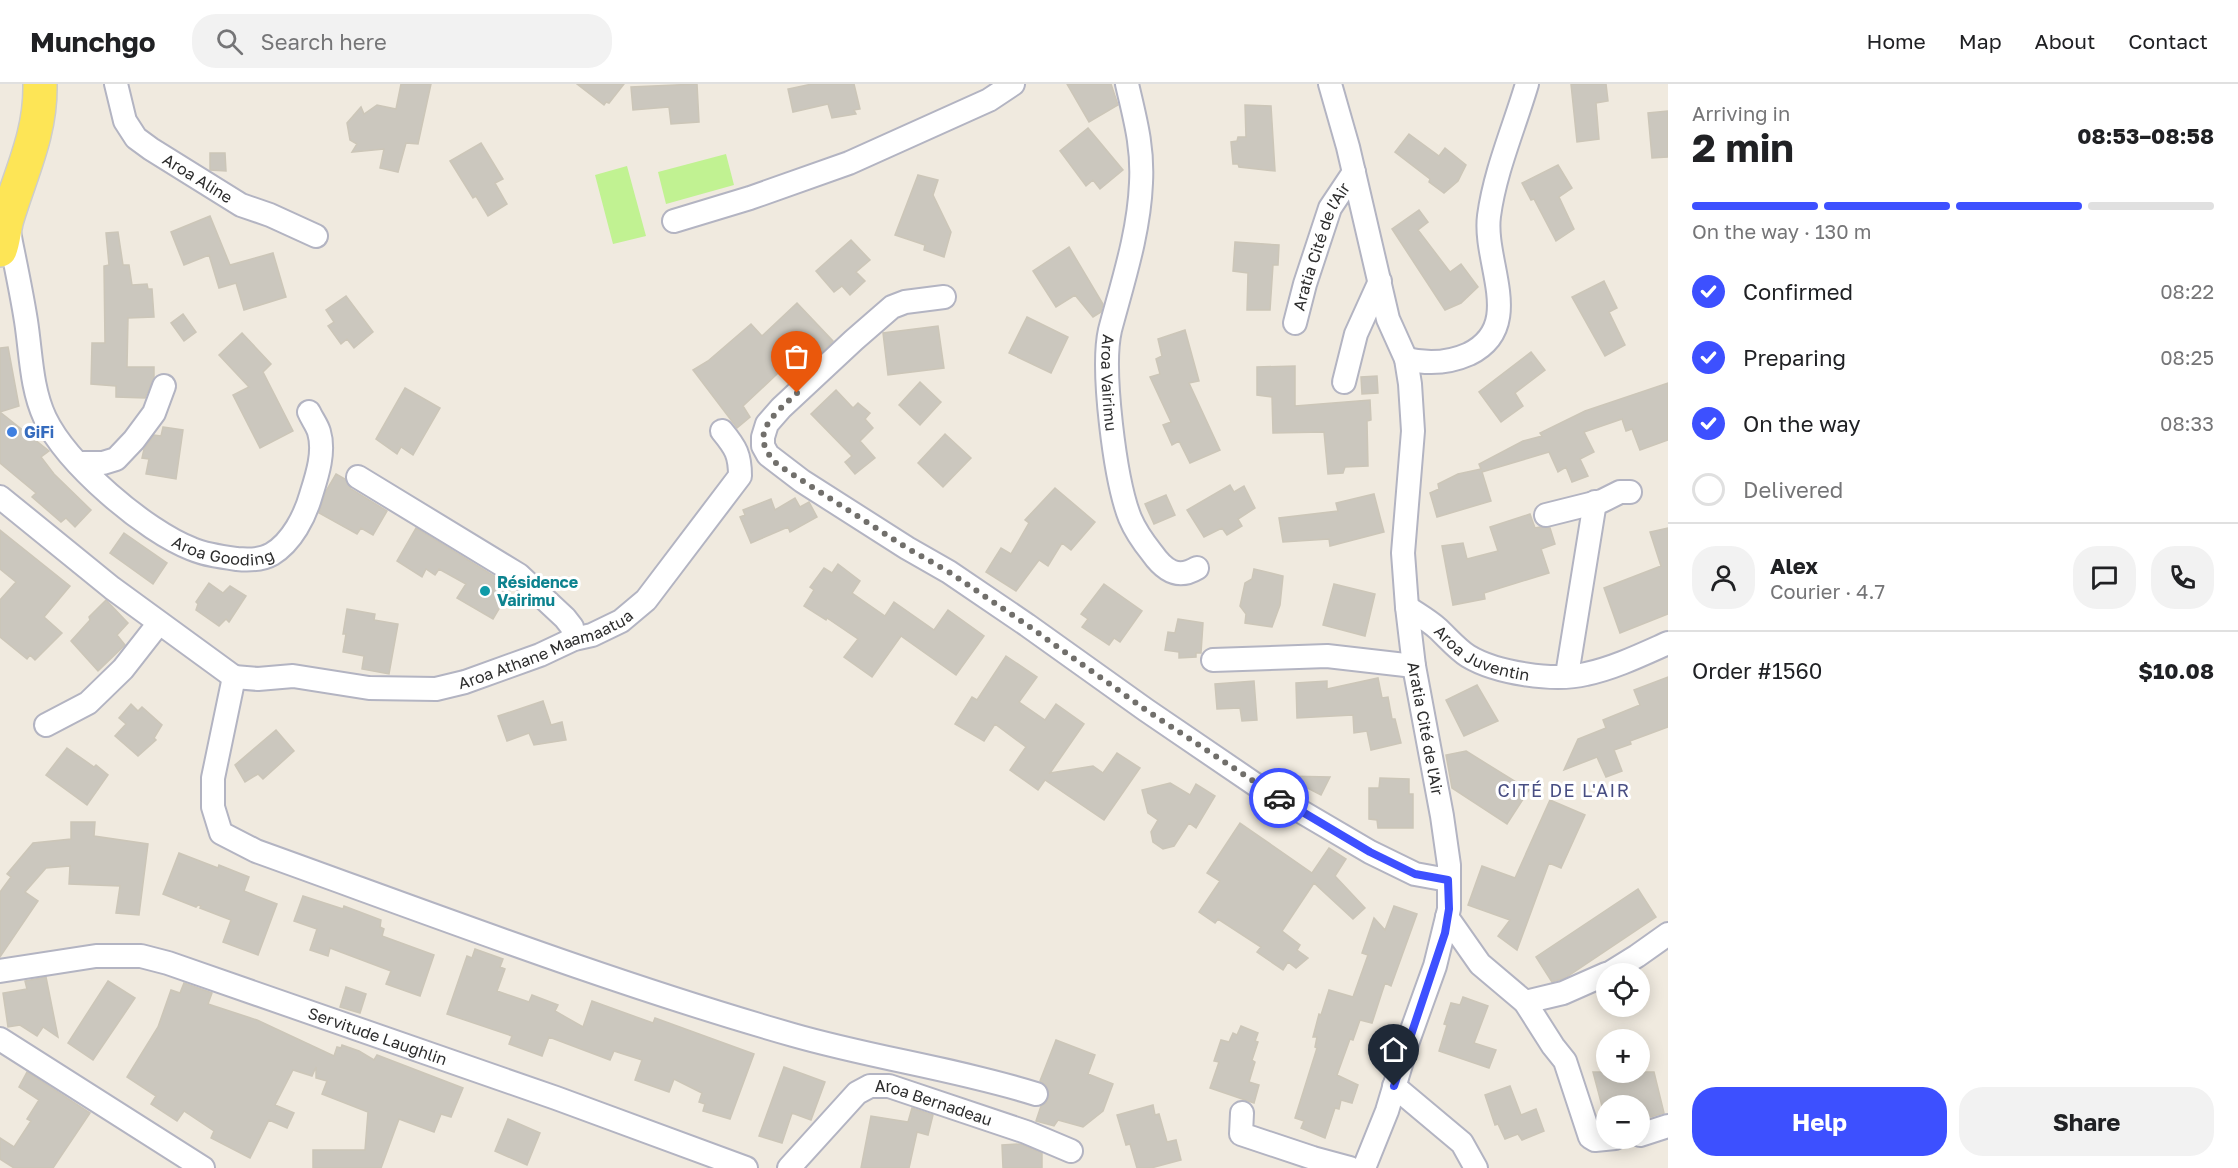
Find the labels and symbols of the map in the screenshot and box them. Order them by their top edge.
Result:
street label: Aroa Aline [159,149,236,207]
street label: Aratia Cité de l'Air [1289,179,1354,313]
pin [771,331,822,393]
street label: Aroa Vairimu [1097,333,1122,432]
place label: GiFi [24,422,54,442]
marker: GiFi [5,425,19,439]
street label: Aroa Gooding [169,531,277,570]
place label: Résidence Vairimu [497,572,578,610]
marker: Résidence Vairimu [478,584,492,598]
street label: Aroa Athane Maamaatua [456,605,637,693]
street label: Aroa Juventin [1430,621,1531,685]
street label: Aratia Cité de l'Air [1403,660,1448,797]
courier [1249,768,1309,828]
district label: CITÉ DE L'AIR [1497,779,1631,801]
street label: Servitude Laughlin [306,1003,450,1069]
pin [1368,1024,1419,1086]
street label: Aroa Bernadeau [875,1076,995,1130]

